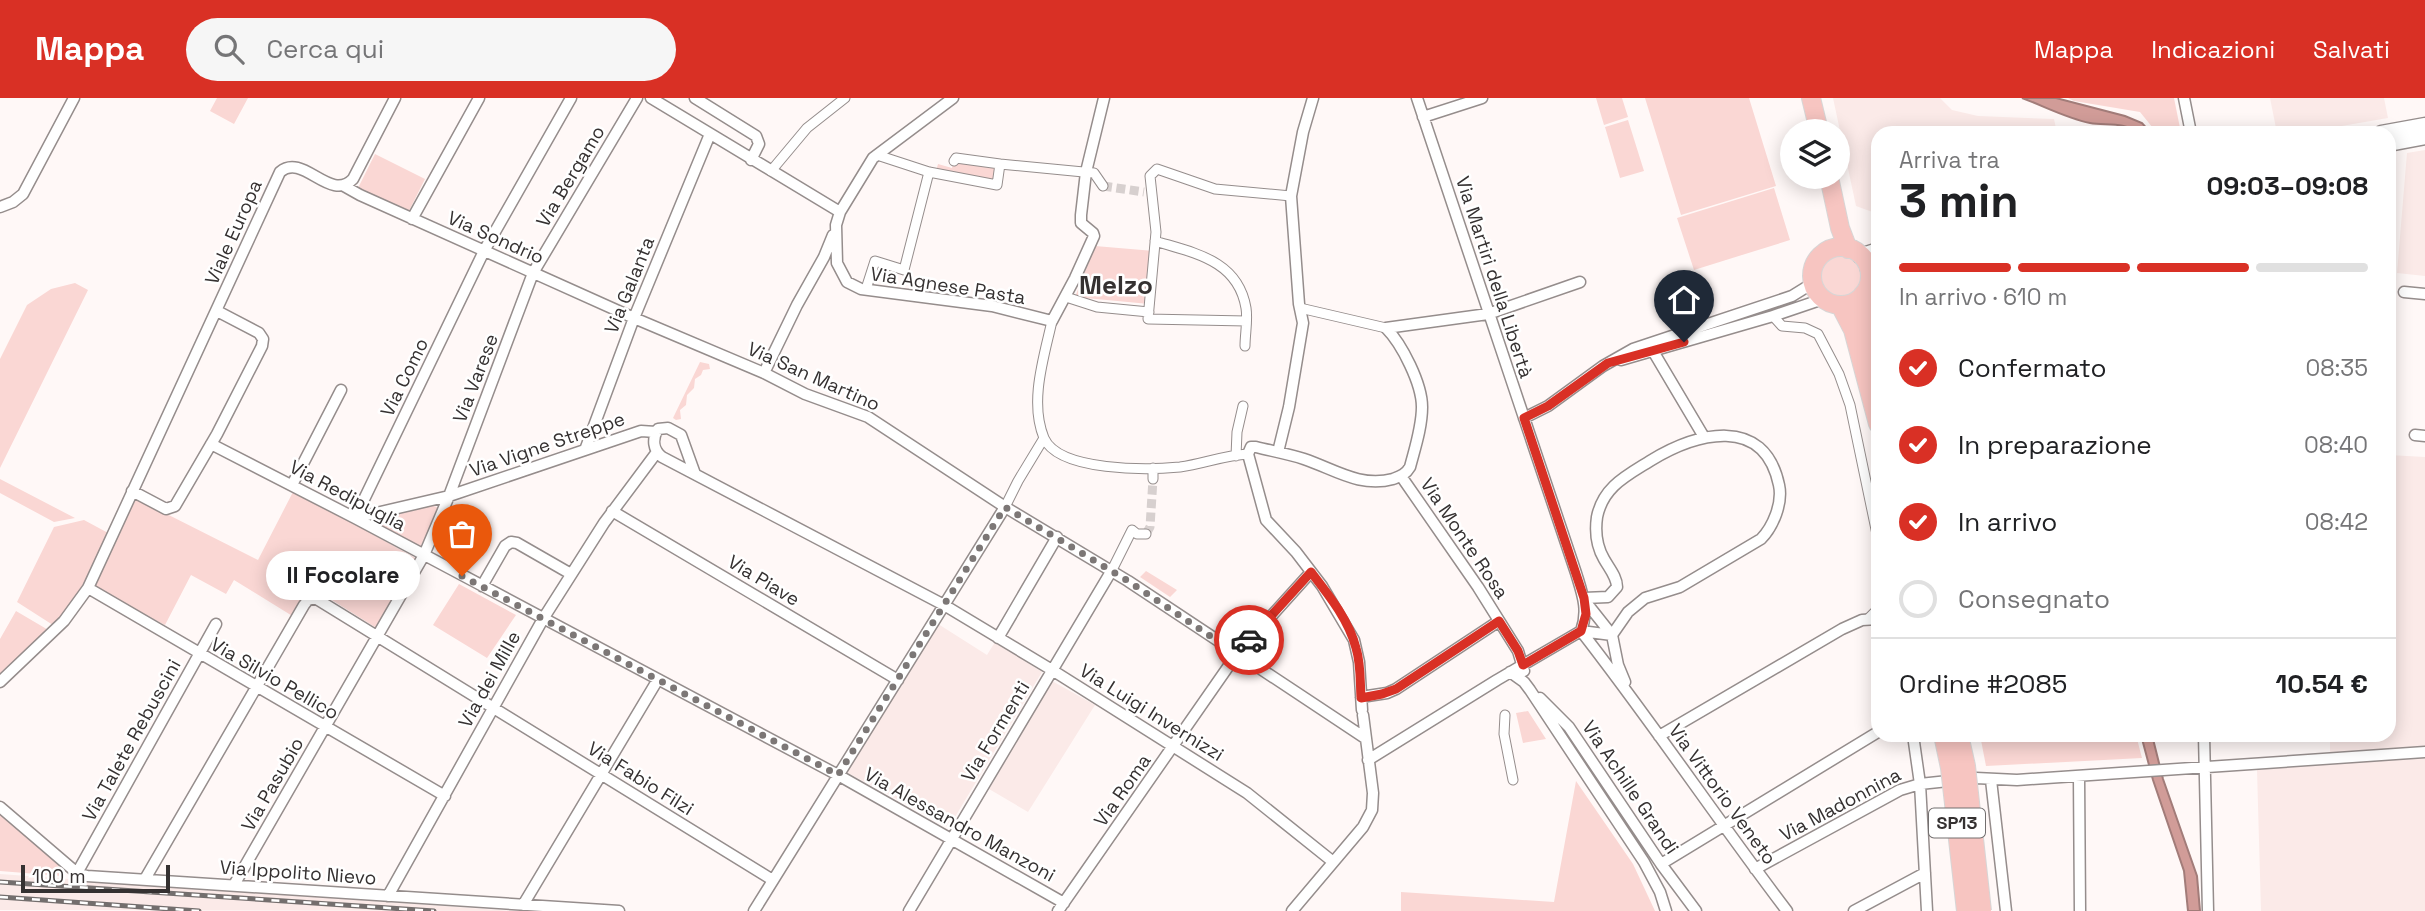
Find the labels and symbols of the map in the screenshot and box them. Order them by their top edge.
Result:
street label: Via Bergamo [530,121,611,232]
street label: Via Martiri della Libertà [1450,173,1539,381]
street label: Viale Europa [199,176,268,289]
street label: Via Sondrio [444,205,548,270]
street label: Via Galanta [599,233,660,337]
street label: Via Agnese Pasta [869,261,1027,310]
district label: Melzo [1079,268,1153,302]
pin [1654,270,1714,342]
street label: Via Varese [447,330,504,426]
street label: Via Como [375,334,434,421]
street label: Via San Martino [744,336,884,417]
street label: Via Vigne Streppe [466,406,628,483]
street label: Via Redipuglia [285,454,410,537]
street label: Via Monte Rosa [1415,473,1514,604]
pin [432,504,492,576]
street label: Via Piave [723,549,804,612]
callout: Il Focolare [266,552,420,601]
courier [1214,605,1284,675]
street label: Via dei Mille [453,626,526,732]
street label: Via Silvio Pellico [206,632,343,725]
street label: Via Talete Rebuscini [76,655,186,826]
street label: Via Luigi Invernizzi [1075,658,1229,767]
street label: Via Formenti [955,676,1035,786]
street label: Via Achille Grandi [1577,716,1685,859]
street label: Via Vittorio Veneto [1663,719,1782,870]
street label: Via Pasubio [235,733,309,836]
street label: Via Fabio Filzi [583,736,699,821]
street label: Via Roma [1088,749,1157,832]
street label: Via Alessandro Manzoni [860,761,1060,887]
street label: Via Madonnina [1775,762,1905,847]
road number: SP13 [1929,808,1985,838]
street label: Via Ippolito Nievo [219,855,377,890]
scale bar [21,862,170,894]

